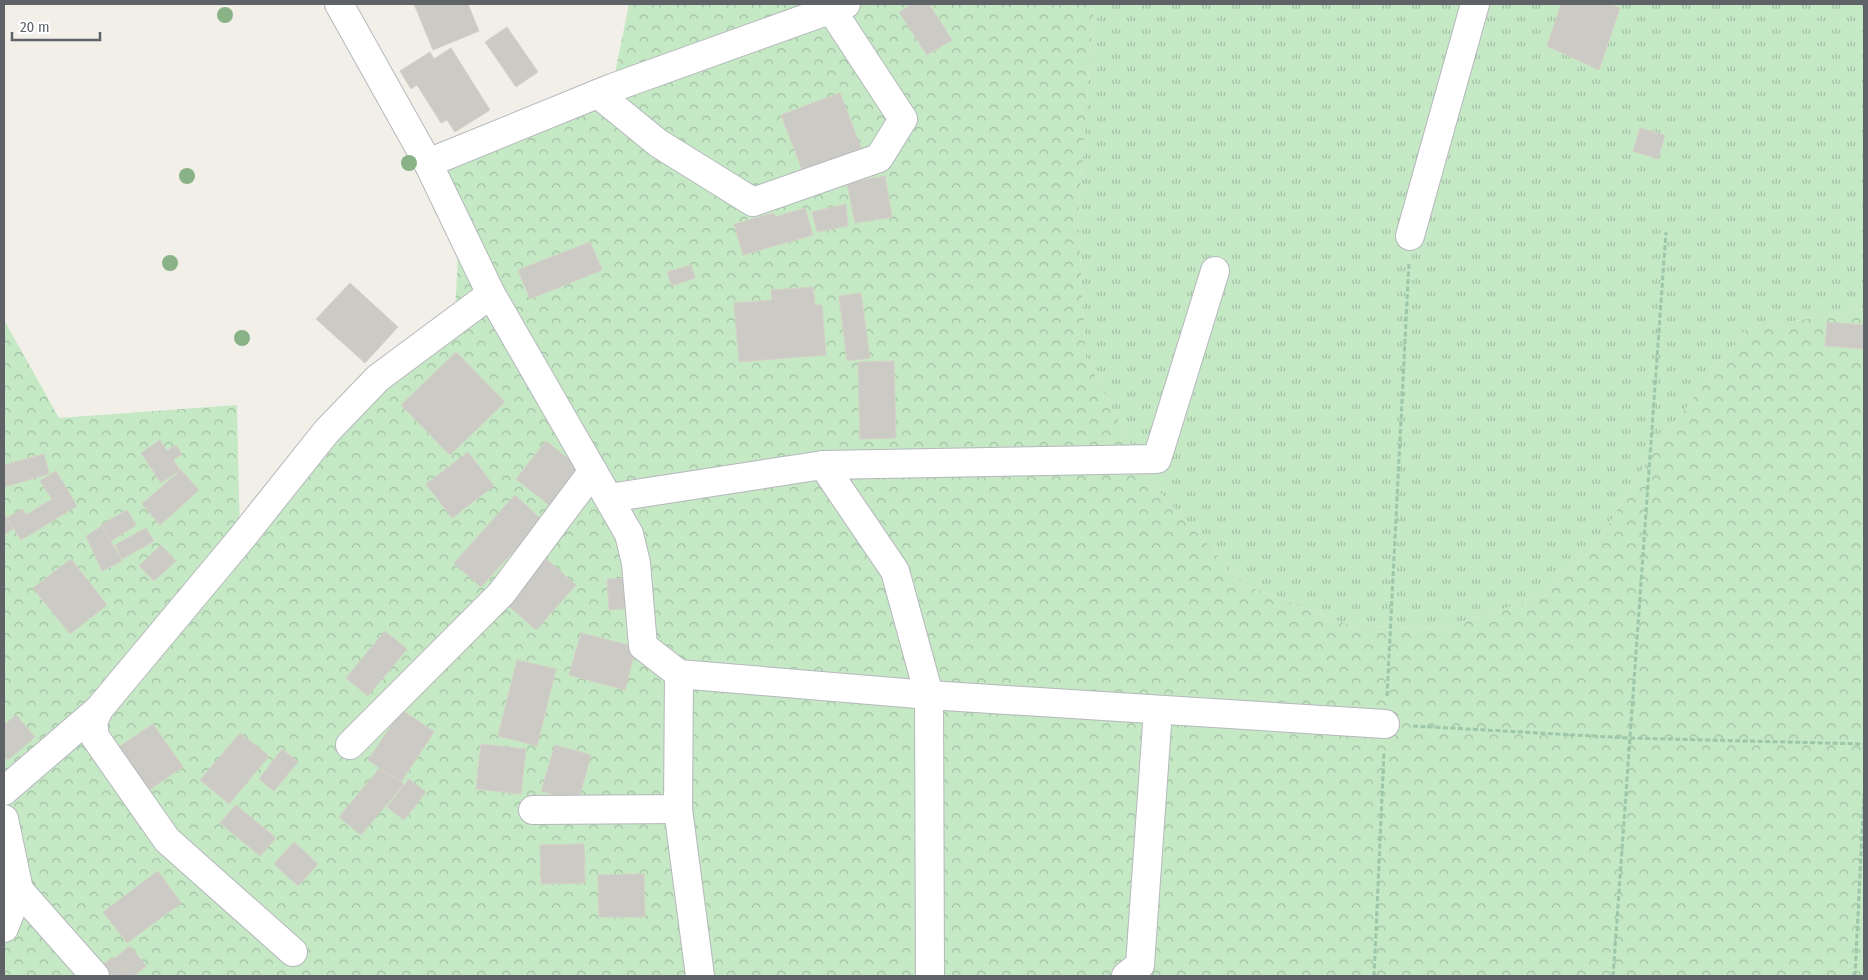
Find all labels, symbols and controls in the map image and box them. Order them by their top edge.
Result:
scale bar [12,10,100,42]
text: 20 m [20,18,50,36]

